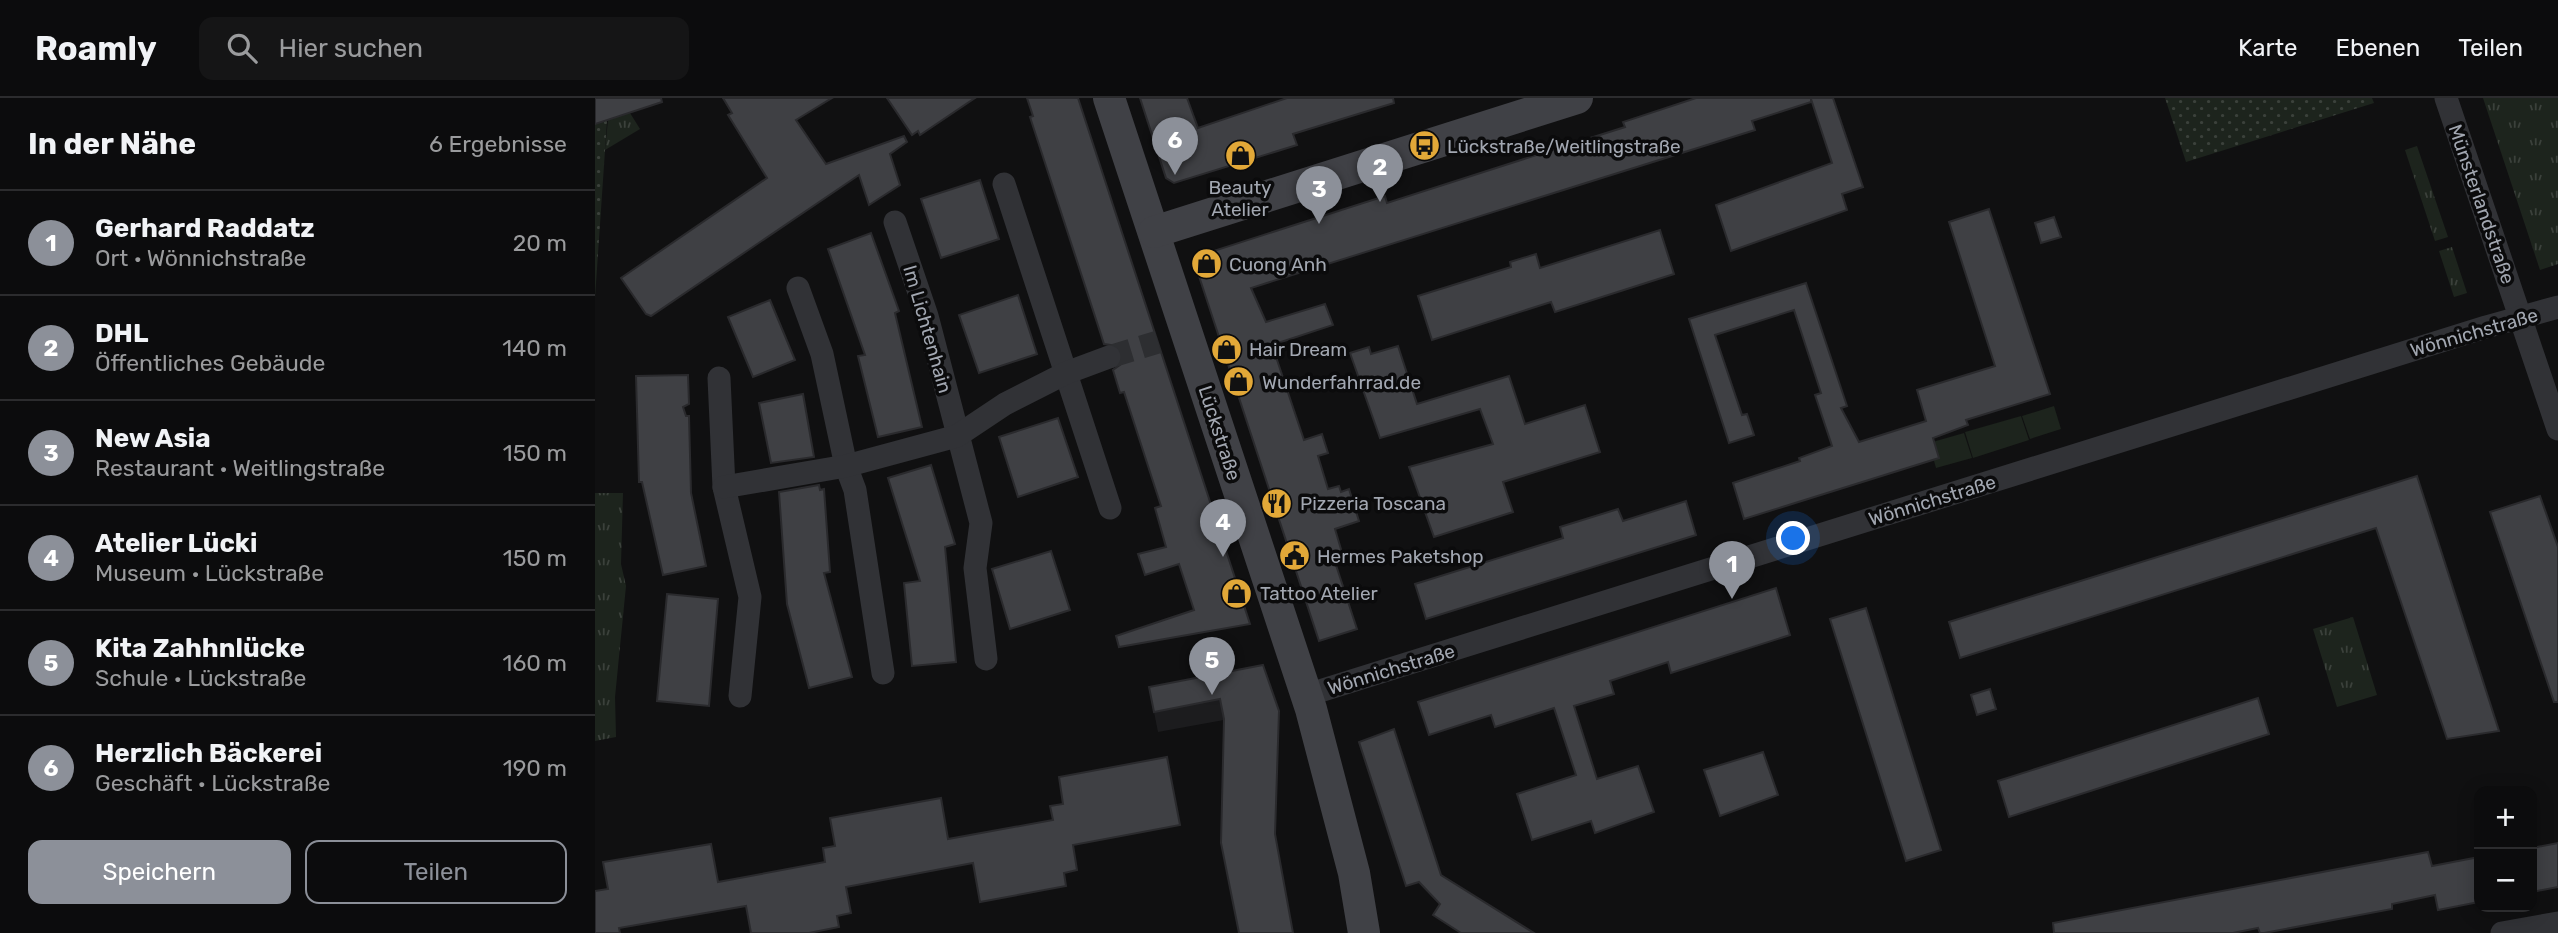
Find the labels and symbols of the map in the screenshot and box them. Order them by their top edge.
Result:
pin: 6 [1152,117,1198,175]
street label: Münsterlandstraße [2443,121,2520,287]
bus stop icon: Lückstraße/Weitlingstraße [1407,129,1441,163]
place label: Lückstraße/Weitlingstraße [1447,135,1681,158]
shop icon: Beauty Atelier [1223,139,1257,173]
pin: 2 [1357,144,1403,202]
pin: 3 [1296,166,1342,224]
place label: Beauty Atelier [1208,176,1272,221]
shop icon: Cuong Anh [1189,247,1223,281]
place label: Cuong Anh [1229,253,1327,276]
street label: Im Lichtenhain [898,263,957,396]
street label: Wönnichstraße [2408,303,2541,362]
shop icon: Hair Dream [1209,332,1243,366]
place label: Hair Dream [1249,338,1347,361]
shop icon: Wunderfahrrad.de [1222,365,1256,399]
place label: Wunderfahrrad.de [1262,371,1421,394]
street label: Lückstraße [1193,383,1246,484]
street label: Wönnichstraße [1866,470,1999,531]
restaurant icon: Pizzeria Toscana [1260,486,1294,520]
place label: Pizzeria Toscana [1300,492,1446,515]
pin: 4 [1200,499,1246,557]
your location [1776,521,1810,555]
public building icon: Hermes Paketshop [1277,539,1311,573]
pin: 1 [1709,541,1755,599]
place label: Hermes Paketshop [1317,545,1484,568]
shop icon: Tattoo Atelier [1220,576,1254,610]
place label: Tattoo Atelier [1260,582,1379,605]
pin: 5 [1189,637,1235,695]
street label: Wönnichstraße [1325,639,1458,700]

